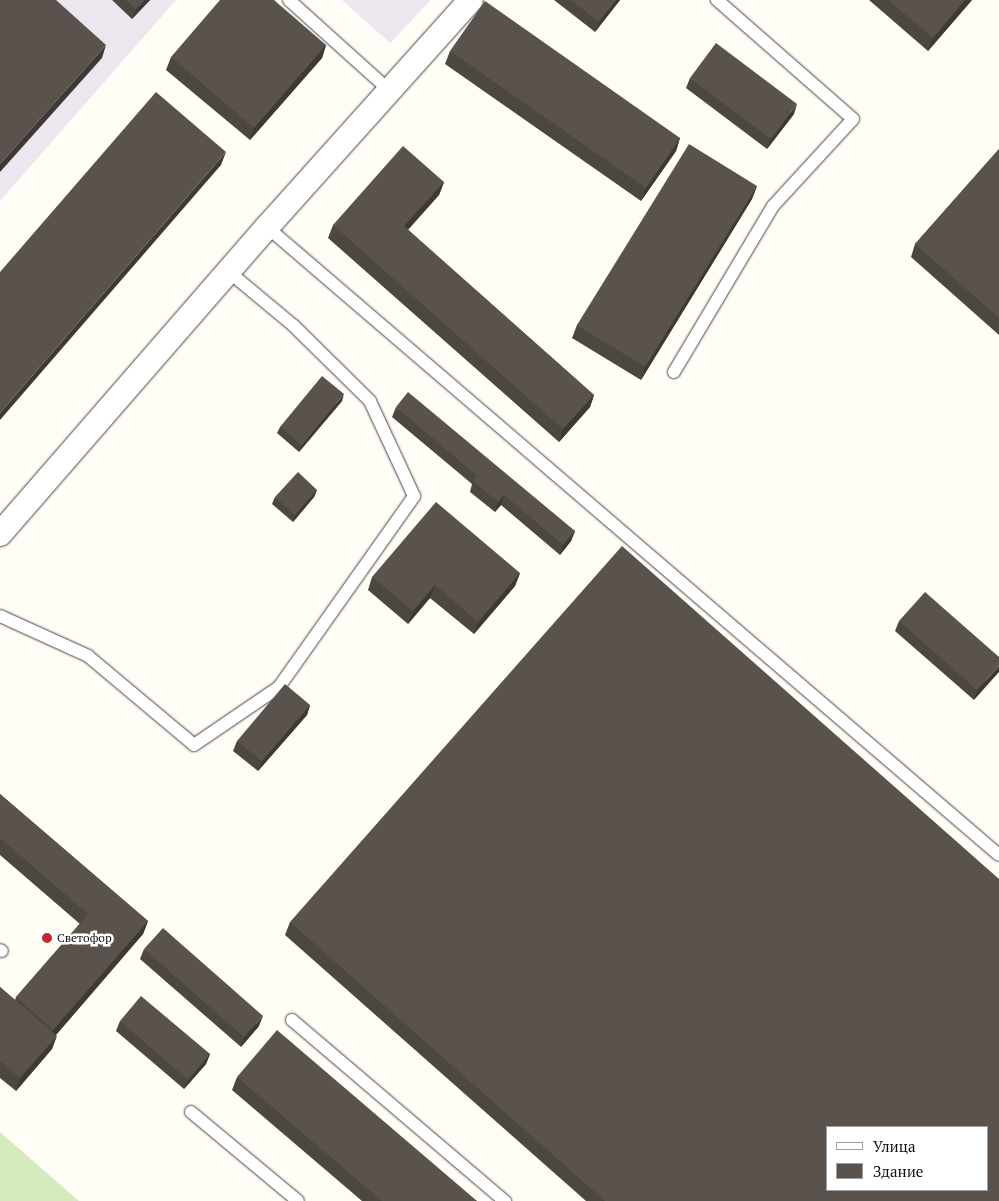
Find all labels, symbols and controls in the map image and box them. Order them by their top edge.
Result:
place label: Светофор [57,931,112,945]
marker: Светофор [41,932,53,944]
legend [826,1126,989,1191]
text: Улица [873,1136,916,1156]
text: Здание [873,1161,923,1181]

